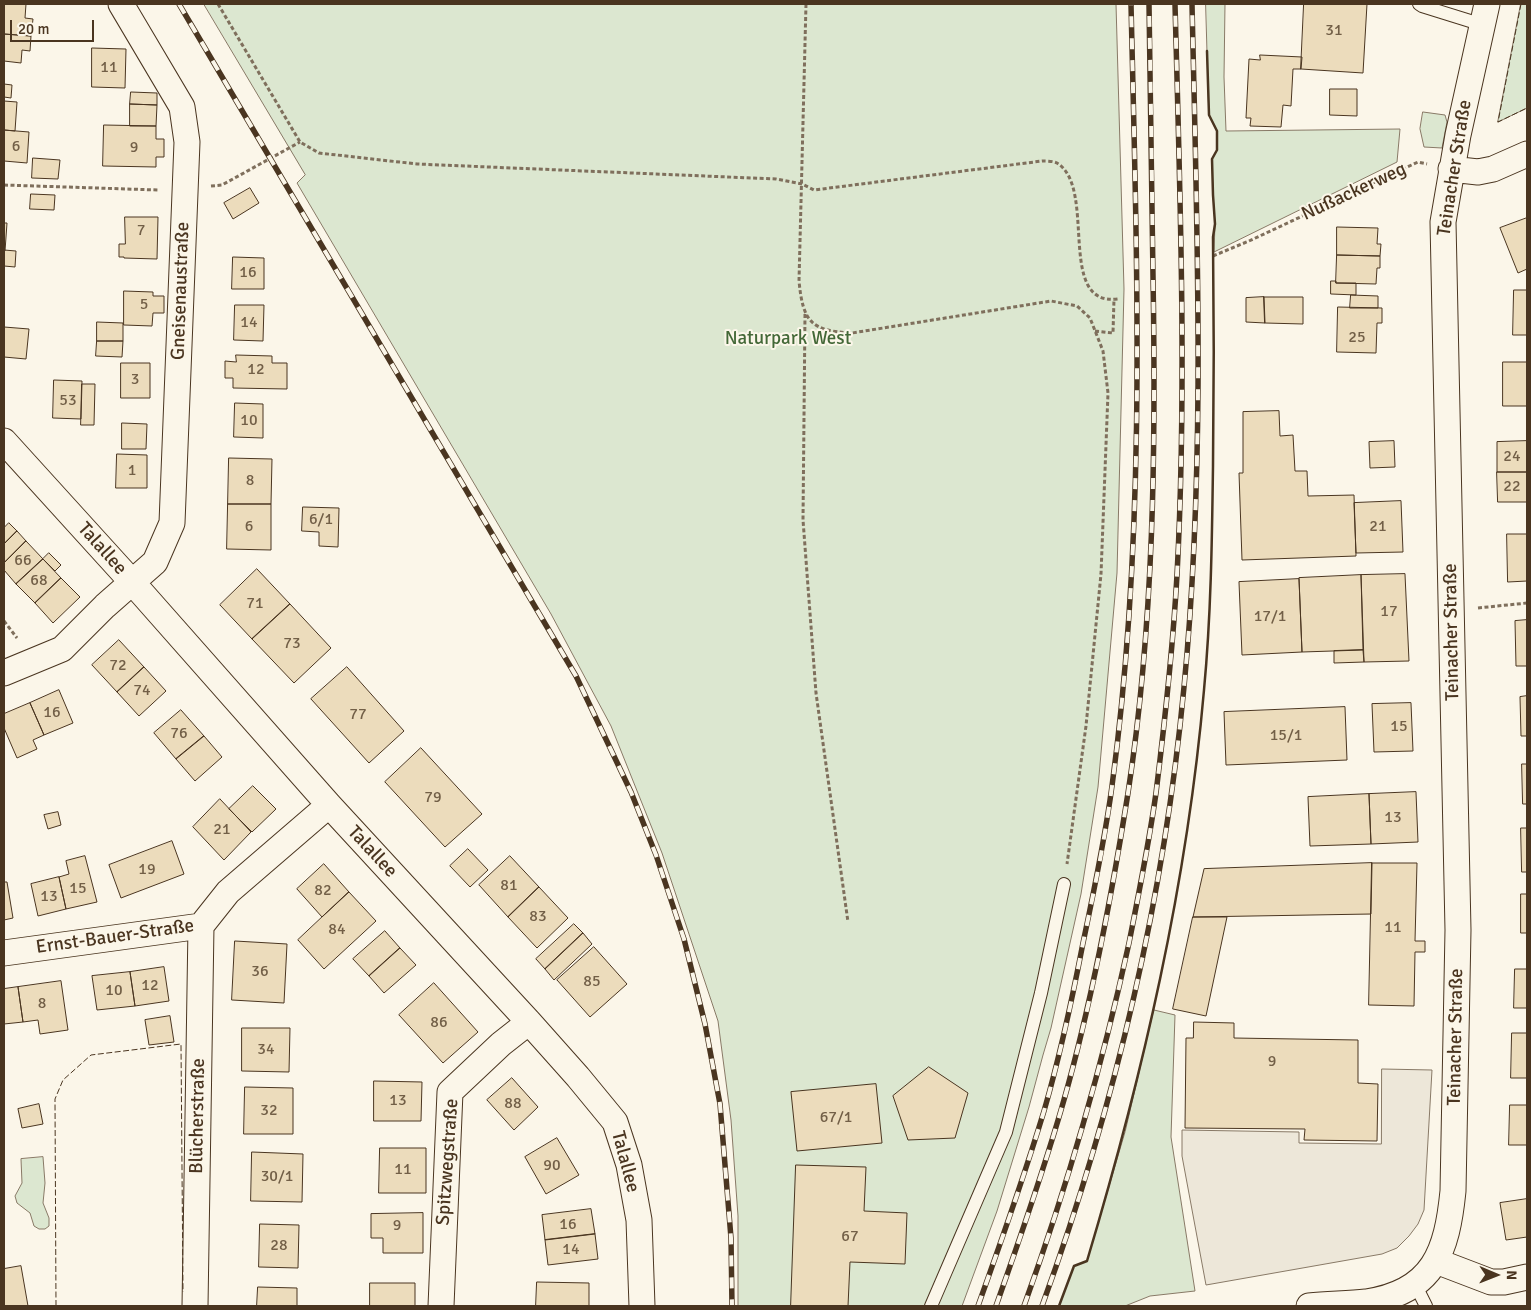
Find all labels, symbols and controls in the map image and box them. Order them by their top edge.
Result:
scale bar [12,10,96,42]
text: 20 m [18,20,49,38]
house number: 31 [1325,21,1343,41]
house number: 11 [100,58,118,78]
street label: Teinacher Straße [1433,98,1477,238]
house number: 6 [12,137,20,157]
house number: 9 [130,138,138,158]
street label: Nußackerweg [1298,158,1410,226]
house number: 7 [137,221,145,241]
street label: Gneisenaustraße [167,221,195,361]
house number: 16 [239,263,257,283]
house number: 5 [140,295,148,315]
house number: 14 [240,313,258,333]
park label: Naturpark West [725,328,851,350]
house number: 25 [1348,328,1366,348]
house number: 12 [247,360,265,380]
house number: 3 [131,370,139,390]
house number: 53 [59,391,77,411]
house number: 10 [240,411,258,431]
house number: 24 [1503,447,1521,467]
house number: 1 [128,461,136,481]
house number: 8 [246,471,254,491]
house number: 22 [1503,477,1521,497]
house number: 6/1 [309,510,333,530]
house number: 6 [245,517,253,537]
house number: 21 [1369,517,1387,537]
street label: Talallee [73,518,131,580]
house number: 66 [14,551,32,571]
street label: Teinacher Straße [1439,563,1465,701]
house number: 68 [30,571,48,591]
house number: 71 [246,594,264,614]
house number: 17 [1380,602,1398,622]
house number: 17/1 [1254,607,1286,627]
house number: 73 [283,634,301,654]
house number: 72 [109,656,127,676]
house number: 74 [133,681,151,701]
house number: 16 [43,703,61,723]
house number: 77 [349,705,367,725]
house number: 15 [1390,717,1408,737]
house number: 76 [170,724,188,744]
house number: 15/1 [1270,726,1302,746]
house number: 79 [424,788,442,808]
house number: 13 [1384,808,1402,828]
house number: 21 [213,820,231,840]
street label: Talallee [342,821,402,883]
house number: 19 [138,860,156,880]
house number: 81 [500,876,518,896]
house number: 15 [69,879,87,899]
house number: 82 [314,881,332,901]
house number: 13 [40,887,58,907]
house number: 83 [529,907,547,927]
street label: Ernst-Bauer-Straße [34,915,196,959]
house number: 11 [1384,918,1402,938]
house number: 84 [328,920,346,940]
house number: 36 [251,962,269,982]
street label: Teinacher Straße [1443,968,1469,1106]
house number: 85 [583,972,601,992]
house number: 12 [141,976,159,996]
house number: 10 [105,981,123,1001]
house number: 8 [38,994,46,1014]
house number: 86 [430,1013,448,1033]
house number: 34 [257,1040,275,1060]
house number: 9 [1268,1052,1276,1072]
street label: Blücherstraße [186,1058,210,1174]
house number: 13 [389,1091,407,1111]
house number: 88 [504,1094,522,1114]
street label: Spitzwegstraße [432,1098,464,1226]
house number: 32 [260,1101,278,1121]
house number: 67/1 [820,1108,852,1128]
street label: Talallee [606,1129,644,1195]
house number: 90 [543,1156,561,1176]
house number: 11 [394,1160,412,1180]
house number: 30/1 [261,1167,293,1187]
house number: 16 [559,1215,577,1235]
house number: 9 [393,1216,401,1236]
house number: 67 [841,1227,859,1247]
house number: 28 [270,1236,288,1256]
house number: 14 [562,1240,580,1260]
north arrow [1471,1250,1521,1300]
text: N [1503,1270,1520,1280]

